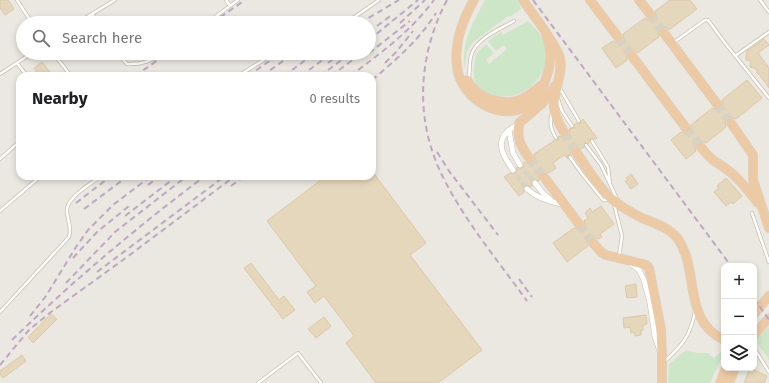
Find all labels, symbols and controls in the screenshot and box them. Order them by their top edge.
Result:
search box [16,16,376,60]
icon: search [30,27,52,49]
text: Search here [62,29,142,47]
text: Nearby [32,88,87,109]
text: 0 results [309,91,360,106]
map controls [721,263,757,371]
button: + [721,263,757,299]
button: − [721,299,757,335]
button: layers [721,335,757,371]

